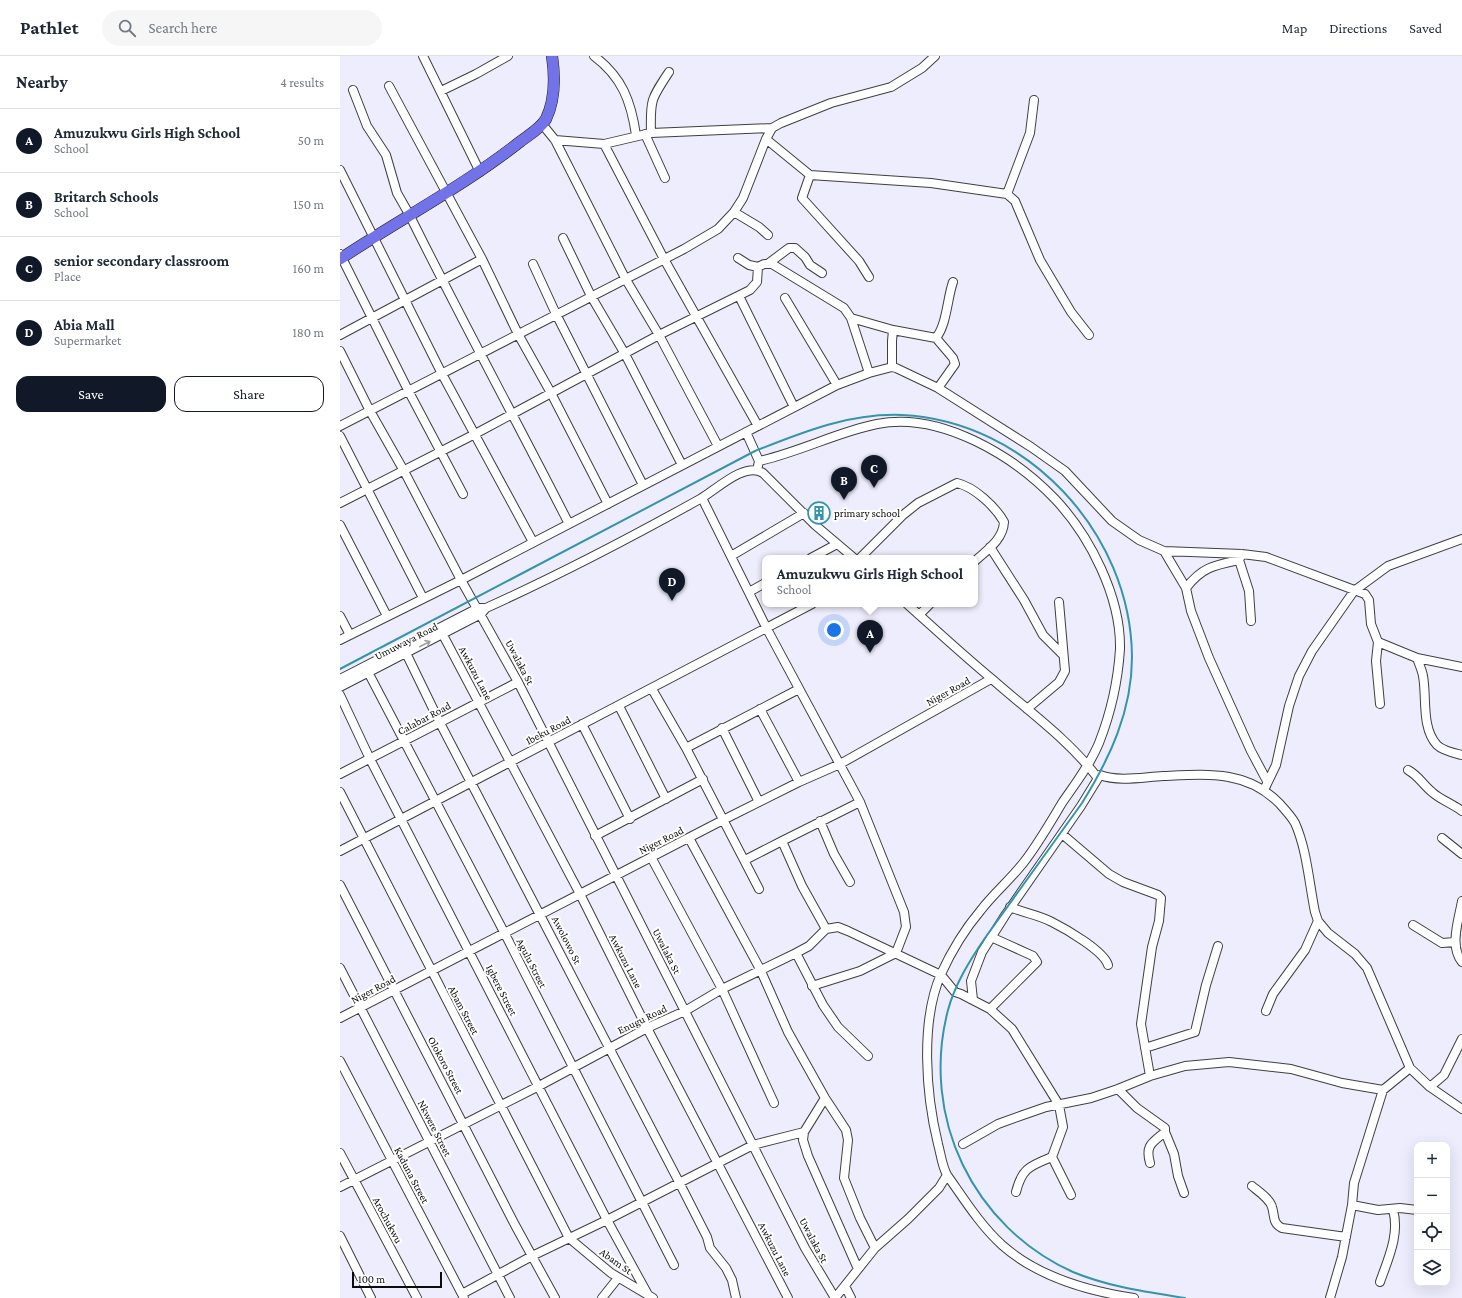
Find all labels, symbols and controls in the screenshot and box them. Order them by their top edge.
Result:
search box [102,10,382,46]
text: Pathlet [20,17,78,38]
icon: search [116,17,138,39]
text: Search here [148,20,217,36]
text: Map [1282,20,1307,36]
text: Directions [1329,20,1387,36]
text: Saved [1409,20,1442,36]
text: Nearby [16,73,68,92]
text: 4 results [280,75,324,90]
text: Amuzukwu Girls High School [54,125,240,141]
text: A [25,133,33,148]
text: 50 m [298,133,324,148]
text: School [54,141,89,156]
text: Britarch Schools [54,189,158,205]
text: B [25,197,33,212]
text: 150 m [293,197,324,212]
text: School [54,205,89,220]
text: senior secondary classroom [54,253,229,269]
text: C [25,261,33,276]
text: 160 m [293,261,324,276]
text: Place [54,269,81,284]
text: Abia Mall [54,317,115,333]
text: D [25,325,33,340]
text: 180 m [292,325,324,340]
text: Supermarket [54,333,121,348]
button: Save [16,376,166,412]
button: Share [174,376,324,412]
pin: C [861,455,887,488]
pin: B [831,467,857,500]
building icon: primary school [806,500,832,526]
place label: primary school [834,507,900,520]
popup [762,555,978,607]
text: Amuzukwu Girls High School [777,566,963,582]
pin: D [659,568,685,601]
text: School [777,582,812,597]
street label: Umuwaya Road [372,620,440,663]
your location [824,620,844,640]
pin: A [857,620,883,653]
street label: Uwalaka St [503,637,537,687]
one-way arrow [419,640,431,647]
street label: Awkuzu Lane [457,644,495,702]
street label: Niger Road [924,674,973,709]
street label: Calabar Road [395,699,453,737]
street label: Ibeku Road [523,713,573,747]
street label: Niger Road [637,824,686,857]
street label: Awolowo St [550,914,584,966]
street label: Uwalaka St [650,926,684,976]
street label: Awkuzu Lane [607,932,645,990]
street label: Agulu Street [514,936,550,991]
street label: Igbere Street [483,963,520,1018]
street label: Niger Road [349,972,398,1007]
street label: Abam Street [446,984,482,1037]
street label: Enugu Road [615,1002,669,1037]
street label: Olokoro Street [426,1034,466,1096]
street label: Nkwere Street [416,1098,454,1158]
map controls [1414,1142,1450,1286]
button: + [1414,1142,1450,1178]
street label: Kaduna Street [392,1145,432,1205]
button: − [1414,1178,1450,1214]
street label: Arochukwu [371,1195,405,1245]
button: locate [1414,1214,1450,1250]
street label: Uwalaka St [797,1215,831,1265]
street label: Awkuzu Lane [756,1220,794,1278]
street label: Abam St [598,1246,635,1277]
button: layers [1414,1250,1450,1286]
scale bar [352,1270,442,1289]
text: 100 m [358,1273,385,1285]

